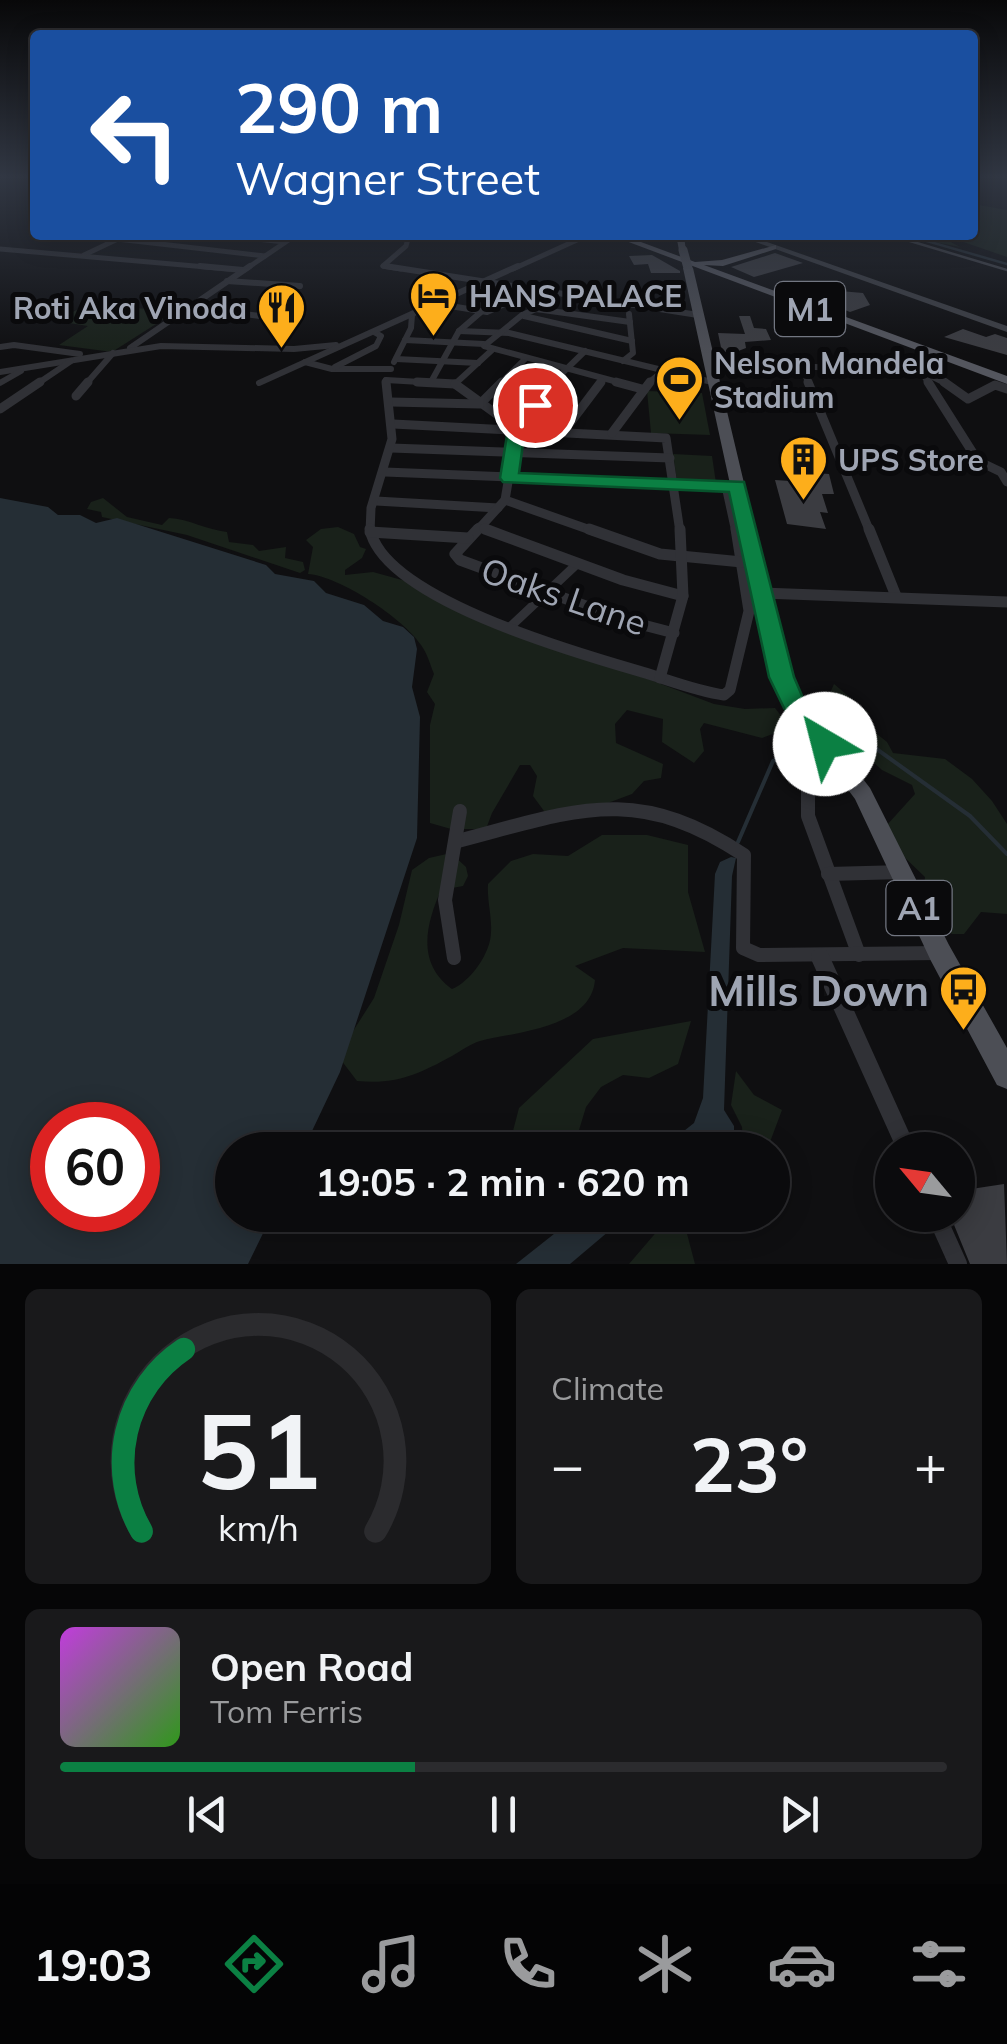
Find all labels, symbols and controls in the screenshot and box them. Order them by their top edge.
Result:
text: 290 m [235,63,443,151]
icon: left [70,70,200,200]
text: Wagner Street [235,150,540,206]
hotel icon: HANS PALACE [408,270,460,338]
place label: HANS PALACE [469,277,682,315]
restaurant icon: Roti Aka Vinoda [256,282,308,350]
road number: M1 [775,282,845,336]
place label: Roti Aka Vinoda [13,289,247,327]
place label: Nelson Mandela Stadium [714,344,944,416]
sports icon: Nelson Mandela Stadium [653,354,705,422]
pin [493,363,578,448]
icon: arrive [508,378,563,433]
building icon: UPS Store [777,434,829,502]
place label: UPS Store [838,441,984,479]
street label: Oaks Lane [476,547,652,645]
position arrow [773,692,877,796]
road number: A1 [886,881,952,935]
place label: Mills Down [708,964,929,1017]
bus stop icon: Mills Down [938,964,990,1032]
speed limit sign: 60 [30,1102,160,1232]
north arrow [875,1132,975,1232]
map controls [875,1132,975,1232]
text: 19:05 · 2 min · 620 m [315,1158,690,1206]
text: Climate [551,1368,664,1408]
text: 51 [196,1384,320,1515]
text: 23° [690,1417,808,1511]
text: − [551,1430,584,1499]
text: + [914,1430,947,1499]
text: km/h [218,1505,298,1550]
text: Open Road [210,1643,413,1691]
text: Tom Ferris [210,1691,363,1731]
icon: previous [180,1787,235,1842]
icon: pause [476,1787,531,1842]
icon: next [772,1787,827,1842]
icon: directions [219,1929,289,1999]
icon: music [356,1929,426,1999]
icon: phone [493,1929,563,1999]
icon: climate [630,1929,700,1999]
icon: car [767,1929,837,1999]
icon: filters [904,1929,974,1999]
text: 19:03 [33,1936,153,1992]

